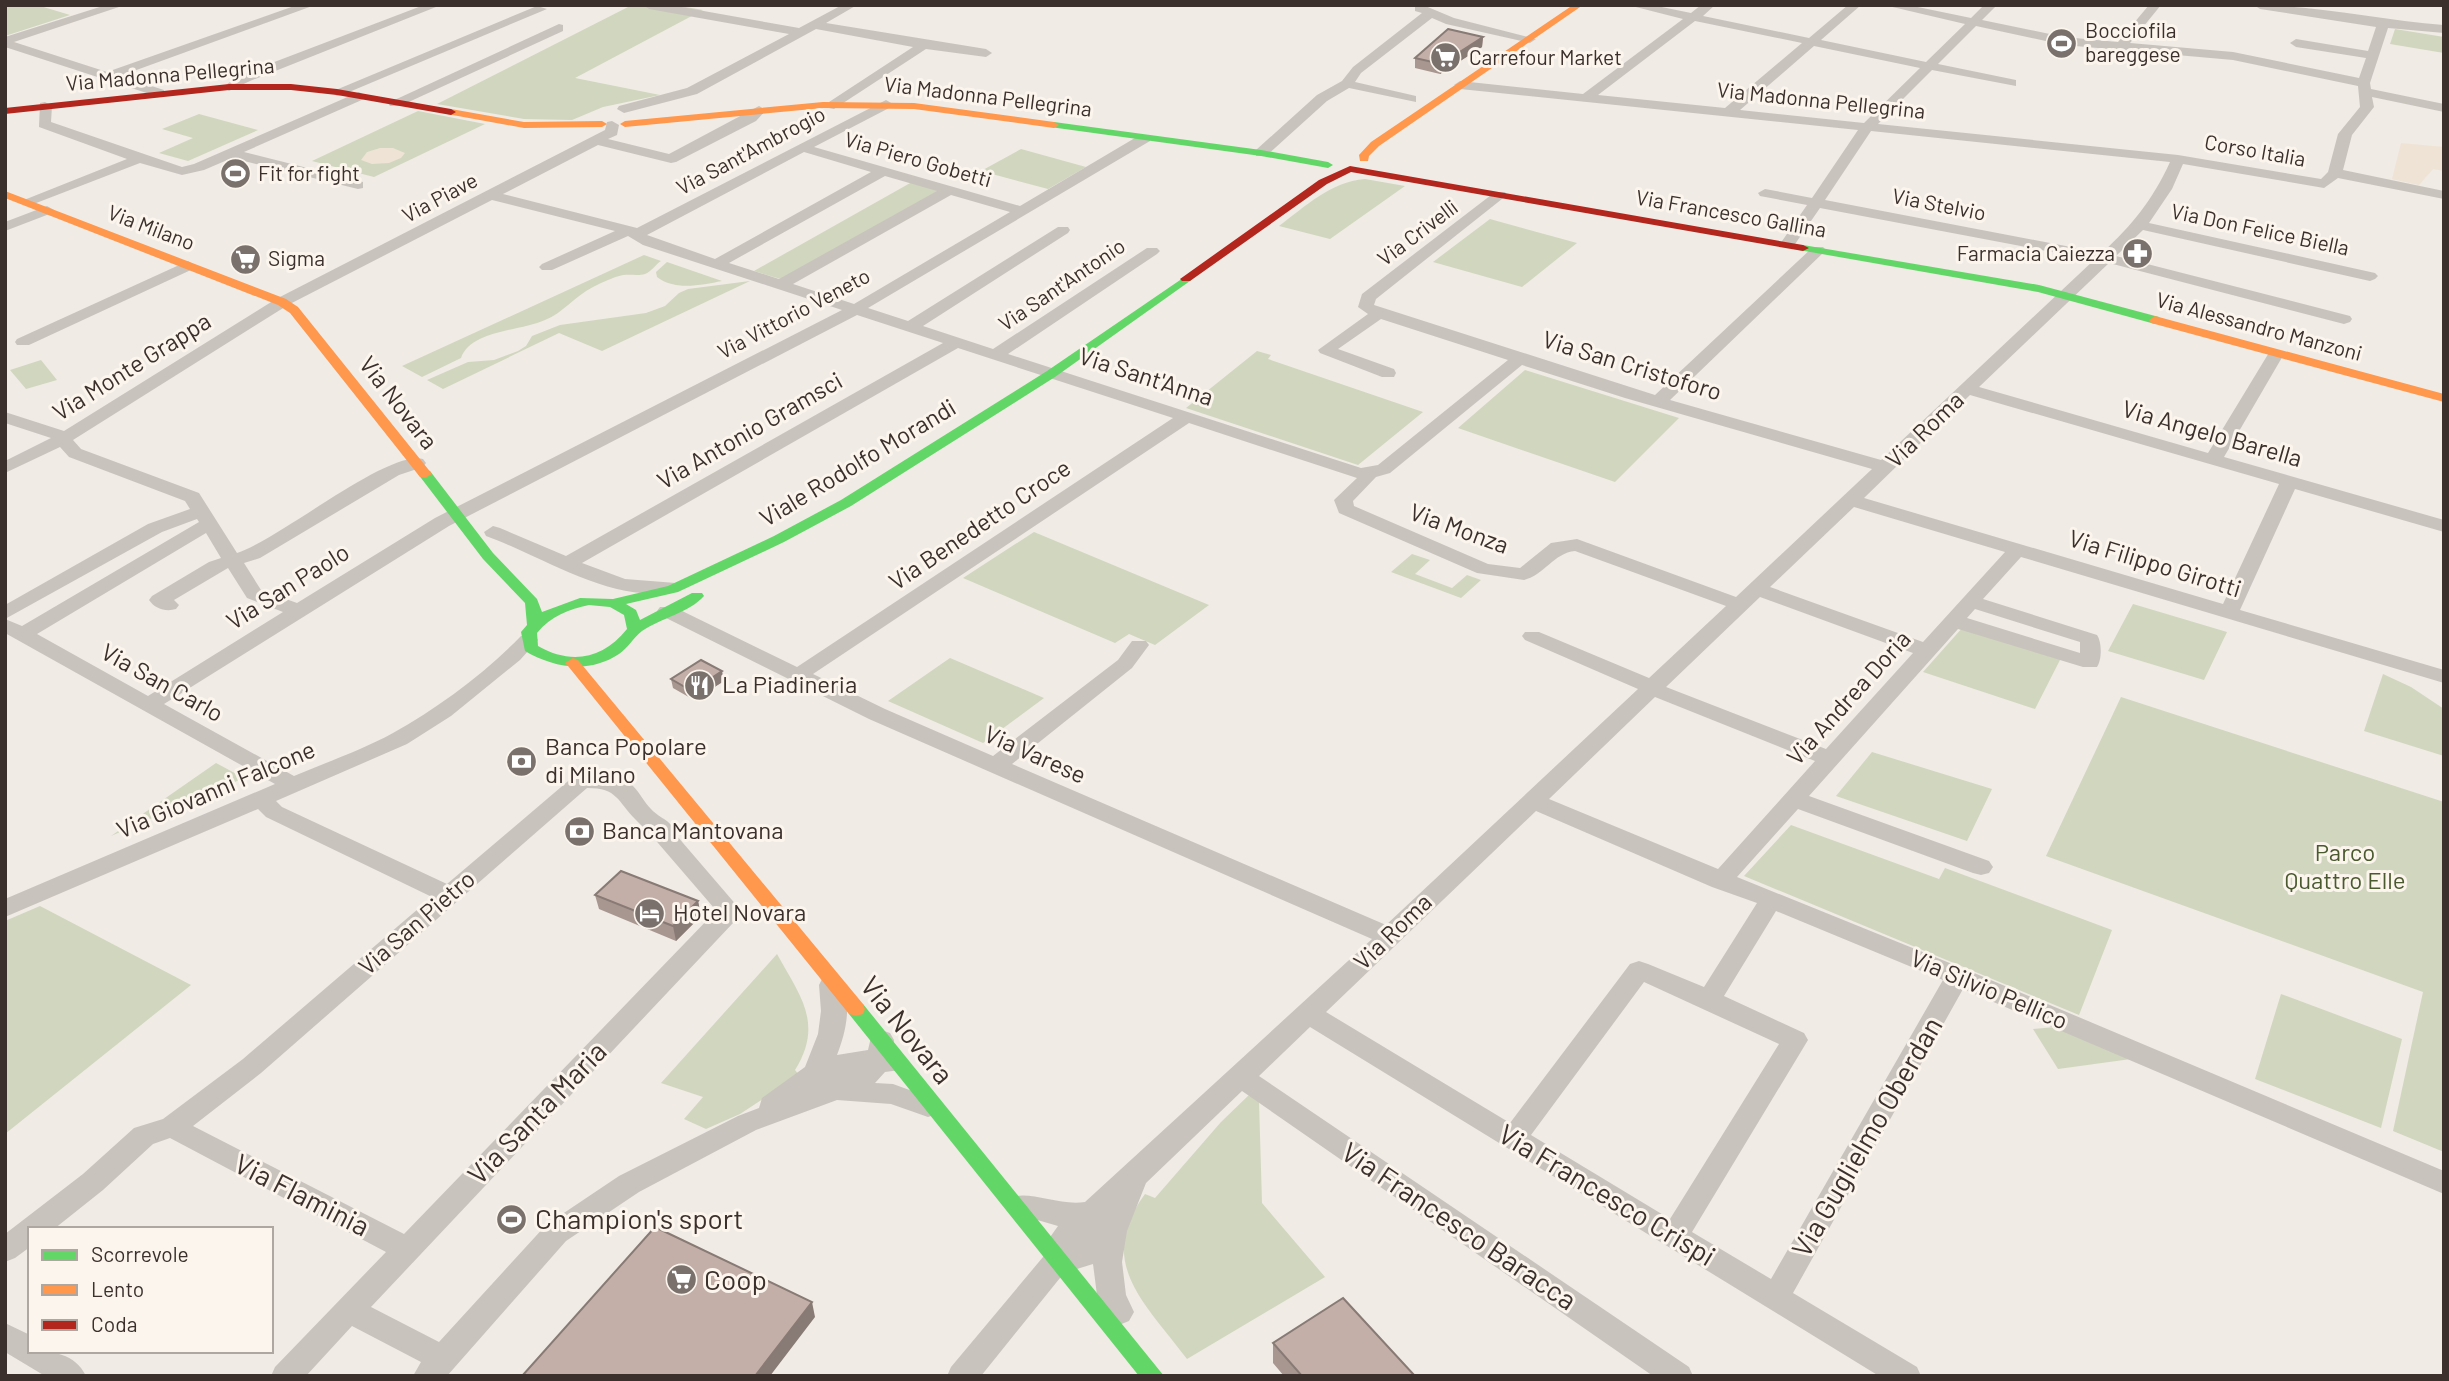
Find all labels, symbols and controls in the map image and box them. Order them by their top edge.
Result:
place label: Bocciofila bareggese [2085,17,2181,66]
sports icon: Bocciofila bareggese [2045,26,2079,60]
supermarket icon: Carrefour Market [1429,41,1463,75]
place label: Carrefour Market [1469,44,1622,69]
street label: Via Madonna Pellegrina [65,52,275,95]
street label: Via Madonna Pellegrina [883,70,1094,121]
street label: Via Madonna Pellegrina [1716,76,1927,123]
street label: Via Sant'Ambrogio [672,100,829,199]
street label: Via Piero Gobetti [842,126,995,192]
street label: Corso Italia [2203,128,2308,171]
sports icon: Fit for fight [218,157,252,191]
place label: Fit for fight [258,160,360,185]
street label: Via Piave [397,166,481,227]
street label: Via Stelvio [1890,182,1988,225]
street label: Via Francesco Gallina [1634,183,1828,242]
street label: Via Crivelli [1372,193,1462,270]
street label: Via Don Felice Biella [2169,197,2352,260]
street label: Via Milano [104,199,199,255]
street label: Via Sant'Antonio [993,232,1129,335]
pharmacy icon: Farmacia Caiezza [2121,237,2155,271]
place label: Farmacia Caiezza [1957,240,2115,265]
supermarket icon: Sigma [228,242,262,276]
place label: Sigma [268,245,325,270]
street label: Via Vittorio Veneto [713,262,874,363]
street label: Via Alessandro Manzoni [2154,286,2365,365]
street label: Via Monte Grappa [47,306,216,426]
street label: Via San Cristoforo [1539,324,1725,406]
street label: Via Sant'Anna [1076,340,1217,411]
street label: Via Novara [354,350,445,455]
street label: Via Antonio Gramsci [652,365,847,494]
street label: Via Roma [1879,385,1969,473]
street label: Viale Rodolfo Morandi [754,392,960,532]
street label: Via Angelo Barella [2119,393,2306,472]
street label: Via Benedetto Croce [883,452,1076,595]
street label: Via Monza [1406,496,1513,559]
street label: Via Filippo Girotti [2066,523,2245,603]
street label: Via San Paolo [220,537,354,635]
street label: Via Andrea Doria [1780,624,1916,770]
street label: Via San Carlo [97,636,229,727]
restaurant icon: La Piadineria [682,668,716,702]
place label: La Piadineria [722,669,857,698]
street label: Via Varese [980,718,1091,789]
place label: Banca Popolare di Milano [545,731,707,788]
street label: Via Giovanni Falcone [112,734,319,844]
bank icon: Banca Popolare di Milano [505,744,539,778]
bank icon: Banca Mantovana [562,814,596,848]
place label: Banca Mantovana [602,815,783,844]
park label: Parco Quattro Elle [2284,837,2406,894]
street label: Via San Pietro [352,863,480,980]
street label: Via Roma [1347,887,1437,975]
hotel icon: Hotel Novara [633,896,667,930]
place label: Hotel Novara [673,897,806,926]
street label: Via Silvio Pellico [1907,943,2072,1035]
street label: Via Novara [854,969,962,1090]
street label: Via Guglielmo Oberdan [1784,1010,1949,1263]
street label: Via Santa Maria [460,1034,613,1191]
street label: Via Francesco Crispi [1493,1116,1722,1272]
street label: Via Francesco Baracca [1336,1134,1583,1316]
street label: Via Flaminia [229,1146,376,1243]
place label: Champion's sport [535,1201,743,1235]
sports icon: Champion's sport [495,1202,529,1236]
legend [28,1227,273,1353]
text: Scorrevole [91,1241,189,1266]
place label: Coop [704,1262,767,1296]
supermarket icon: Coop [664,1263,698,1297]
text: Lento [91,1276,144,1301]
text: Coda [91,1311,137,1336]

